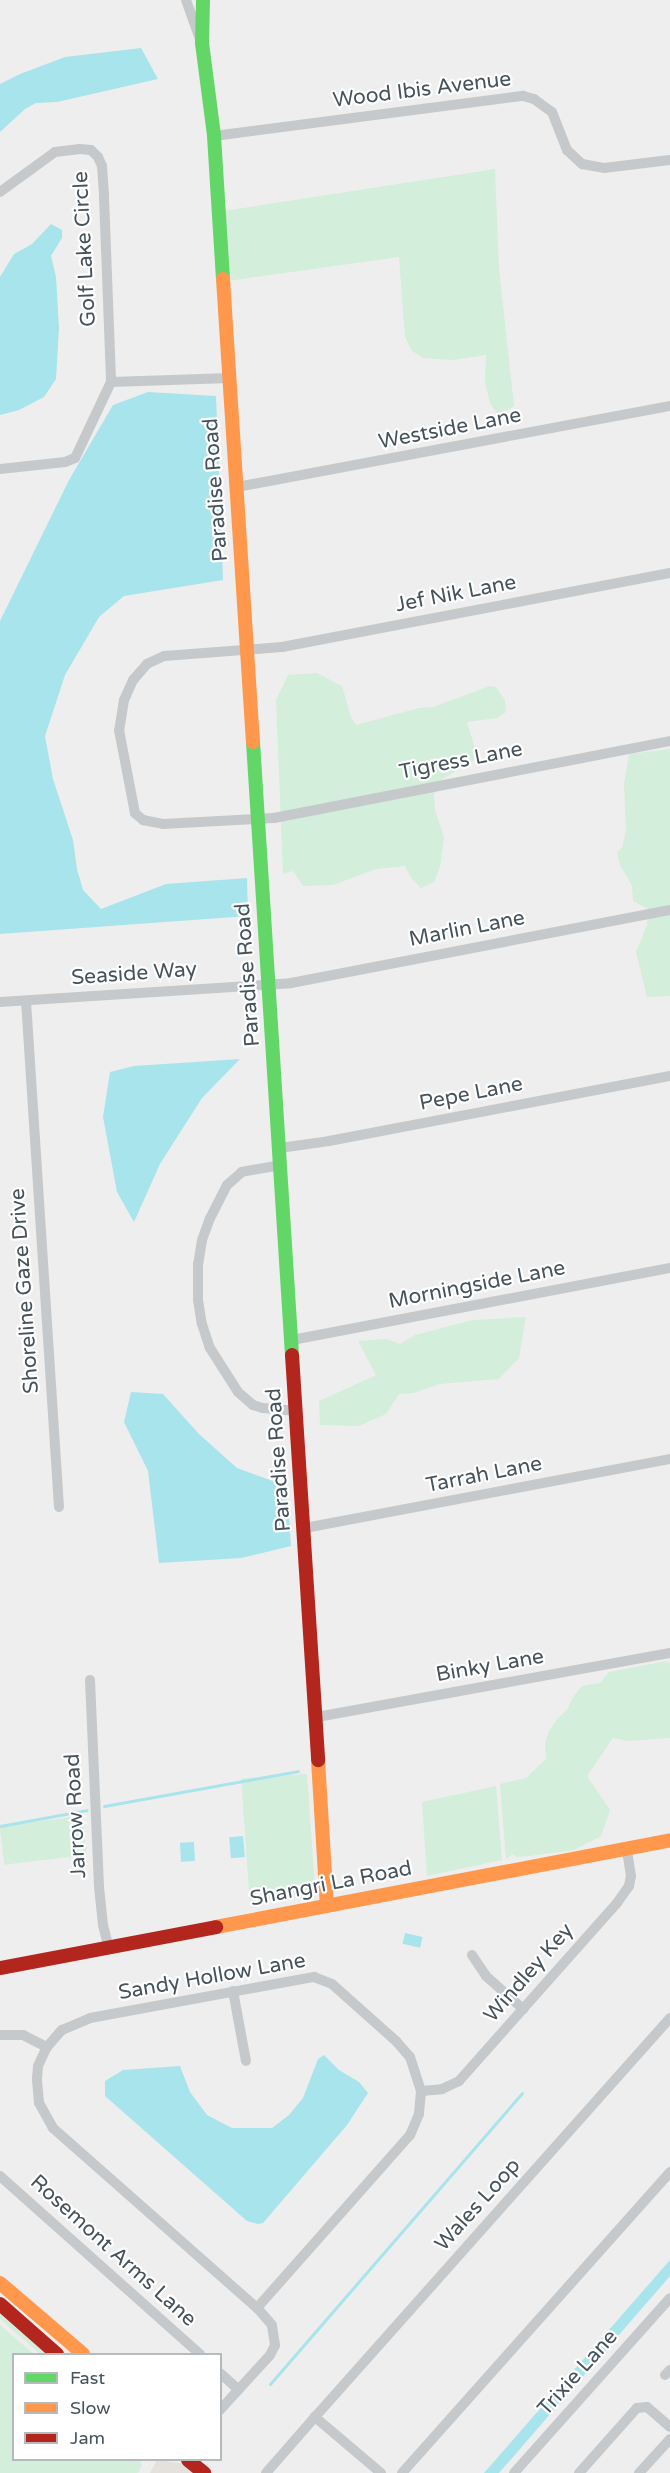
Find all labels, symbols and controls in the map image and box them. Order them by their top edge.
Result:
street label: Wood Ibis Avenue [331,67,513,113]
street label: Golf Lake Circle [68,171,102,327]
street label: Westside Lane [377,403,523,455]
street label: Paradise Road [198,417,234,563]
street label: Jef Nik Lane [393,570,519,618]
street label: Tigress Lane [397,737,525,785]
street label: Paradise Road [230,902,266,1048]
street label: Marlin Lane [407,905,527,953]
street label: Seaside Way [70,957,198,991]
street label: Pepe Lane [417,1072,525,1116]
street label: Shoreline Gaze Drive [5,1187,45,1395]
street label: Morningside Lane [387,1256,567,1314]
street label: Paradise Road [261,1387,297,1533]
street label: Tarrah Lane [424,1451,544,1499]
street label: Binky Lane [434,1644,546,1688]
street label: Jarrow Road [60,1753,92,1879]
street label: Shangri La Road [248,1856,414,1912]
street label: Windley Key [479,1918,579,2028]
street label: Sandy Hollow Lane [116,1948,308,2006]
street label: Wales Loop [430,2154,526,2256]
street label: Rosemont Arms Lane [25,2170,201,2332]
street label: Trixie Lane [533,2325,623,2421]
legend [12,2353,222,2461]
text: Fast [70,2367,105,2389]
text: Slow [70,2397,111,2419]
text: Jam [70,2427,105,2449]

